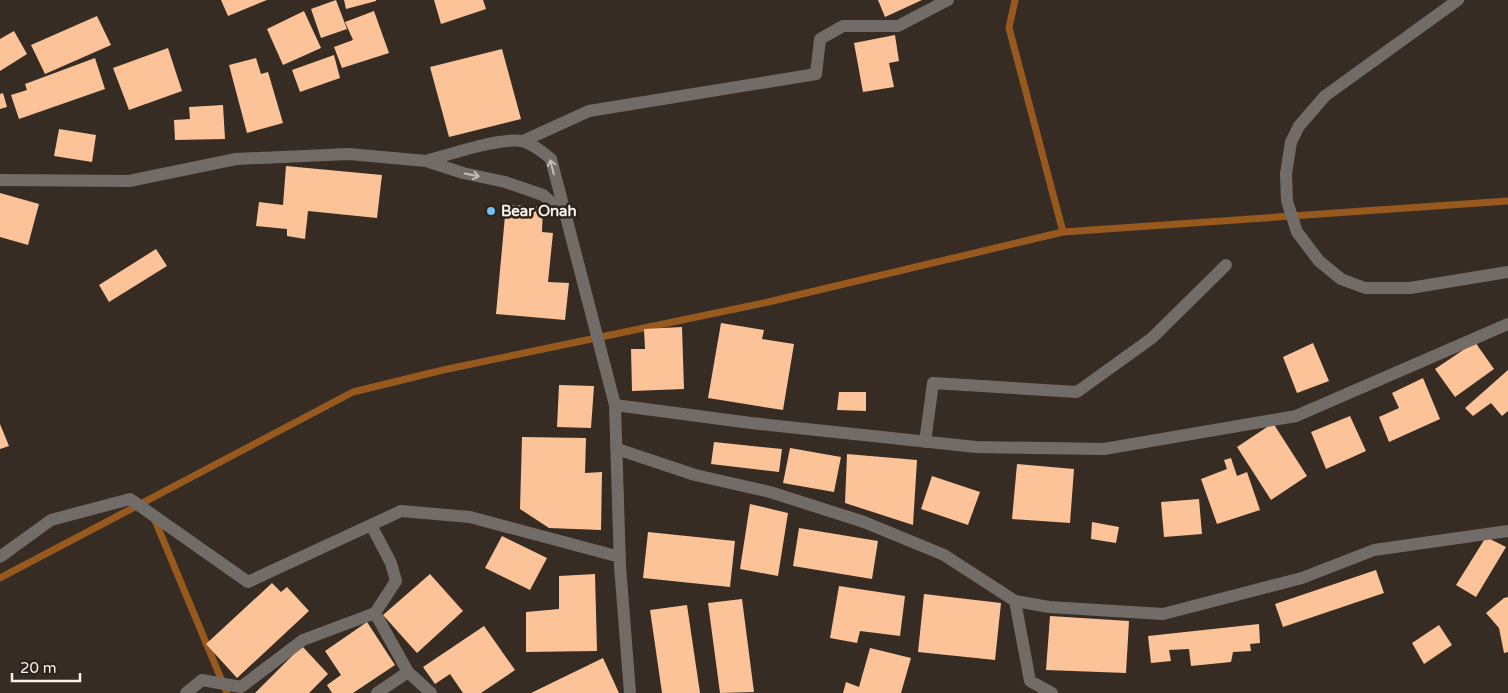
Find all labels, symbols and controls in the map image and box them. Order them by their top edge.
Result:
one-way arrow [547,160,557,176]
one-way arrow [464,171,480,181]
place label: Bear Onah [501,202,577,220]
marker: Bear Onah [485,205,497,217]
scale bar [12,650,80,682]
text: 20 m [20,659,57,677]

